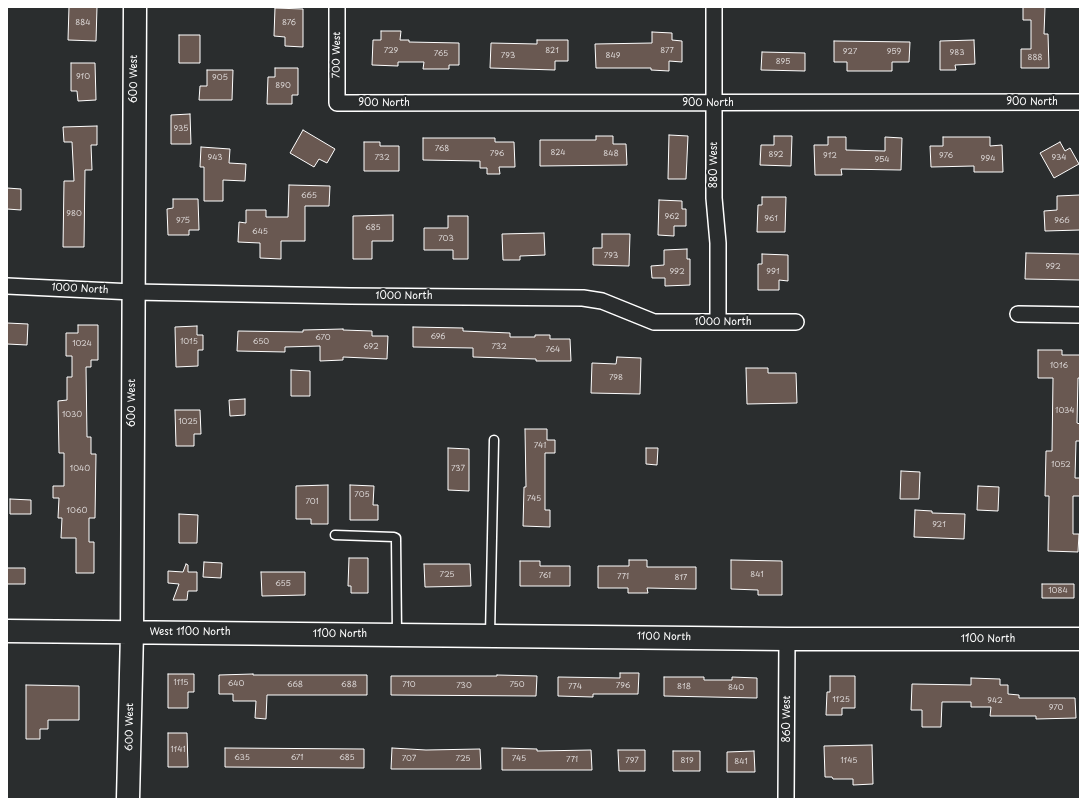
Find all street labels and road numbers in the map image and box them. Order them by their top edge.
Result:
street label: 700 West [331,32,343,78]
street label: 600 West [128,55,140,103]
street label: 900 North [1006,96,1058,108]
street label: 900 North [358,97,410,109]
street label: 900 North [682,97,734,109]
street label: 880 West [708,142,720,188]
street label: 1000 North [51,282,109,296]
street label: 1000 North [375,290,433,302]
street label: 1000 North [694,316,752,328]
street label: 600 West [126,379,138,427]
street label: West 1100 North [149,626,231,638]
street label: 1100 North [313,628,367,640]
street label: 1100 North [637,631,691,643]
street label: 1100 North [961,633,1015,645]
street label: 860 West [781,696,793,742]
street label: 600 West [124,703,136,751]

